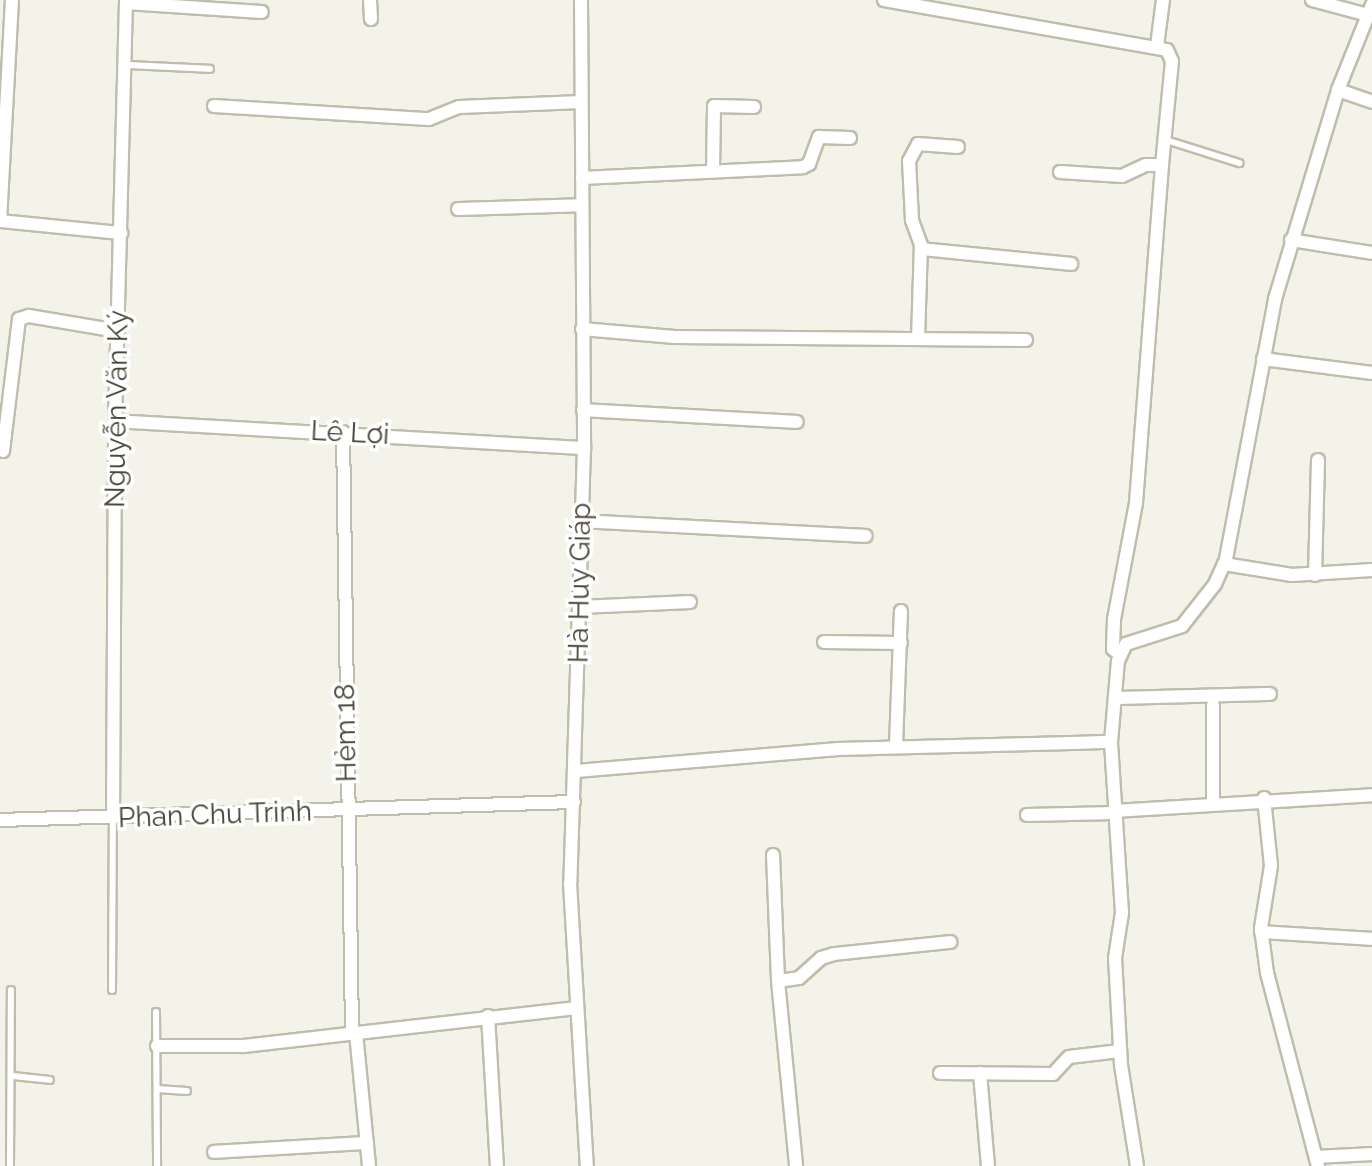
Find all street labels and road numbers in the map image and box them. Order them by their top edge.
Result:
street label: Nguyễn Văn Ký [98,309,136,509]
street label: Lê Lợi [310,414,390,452]
street label: Hà Huy Giáp [562,502,598,664]
street label: Hẻm 18 [328,683,364,783]
street label: Phan Chu Trinh [117,795,313,835]

